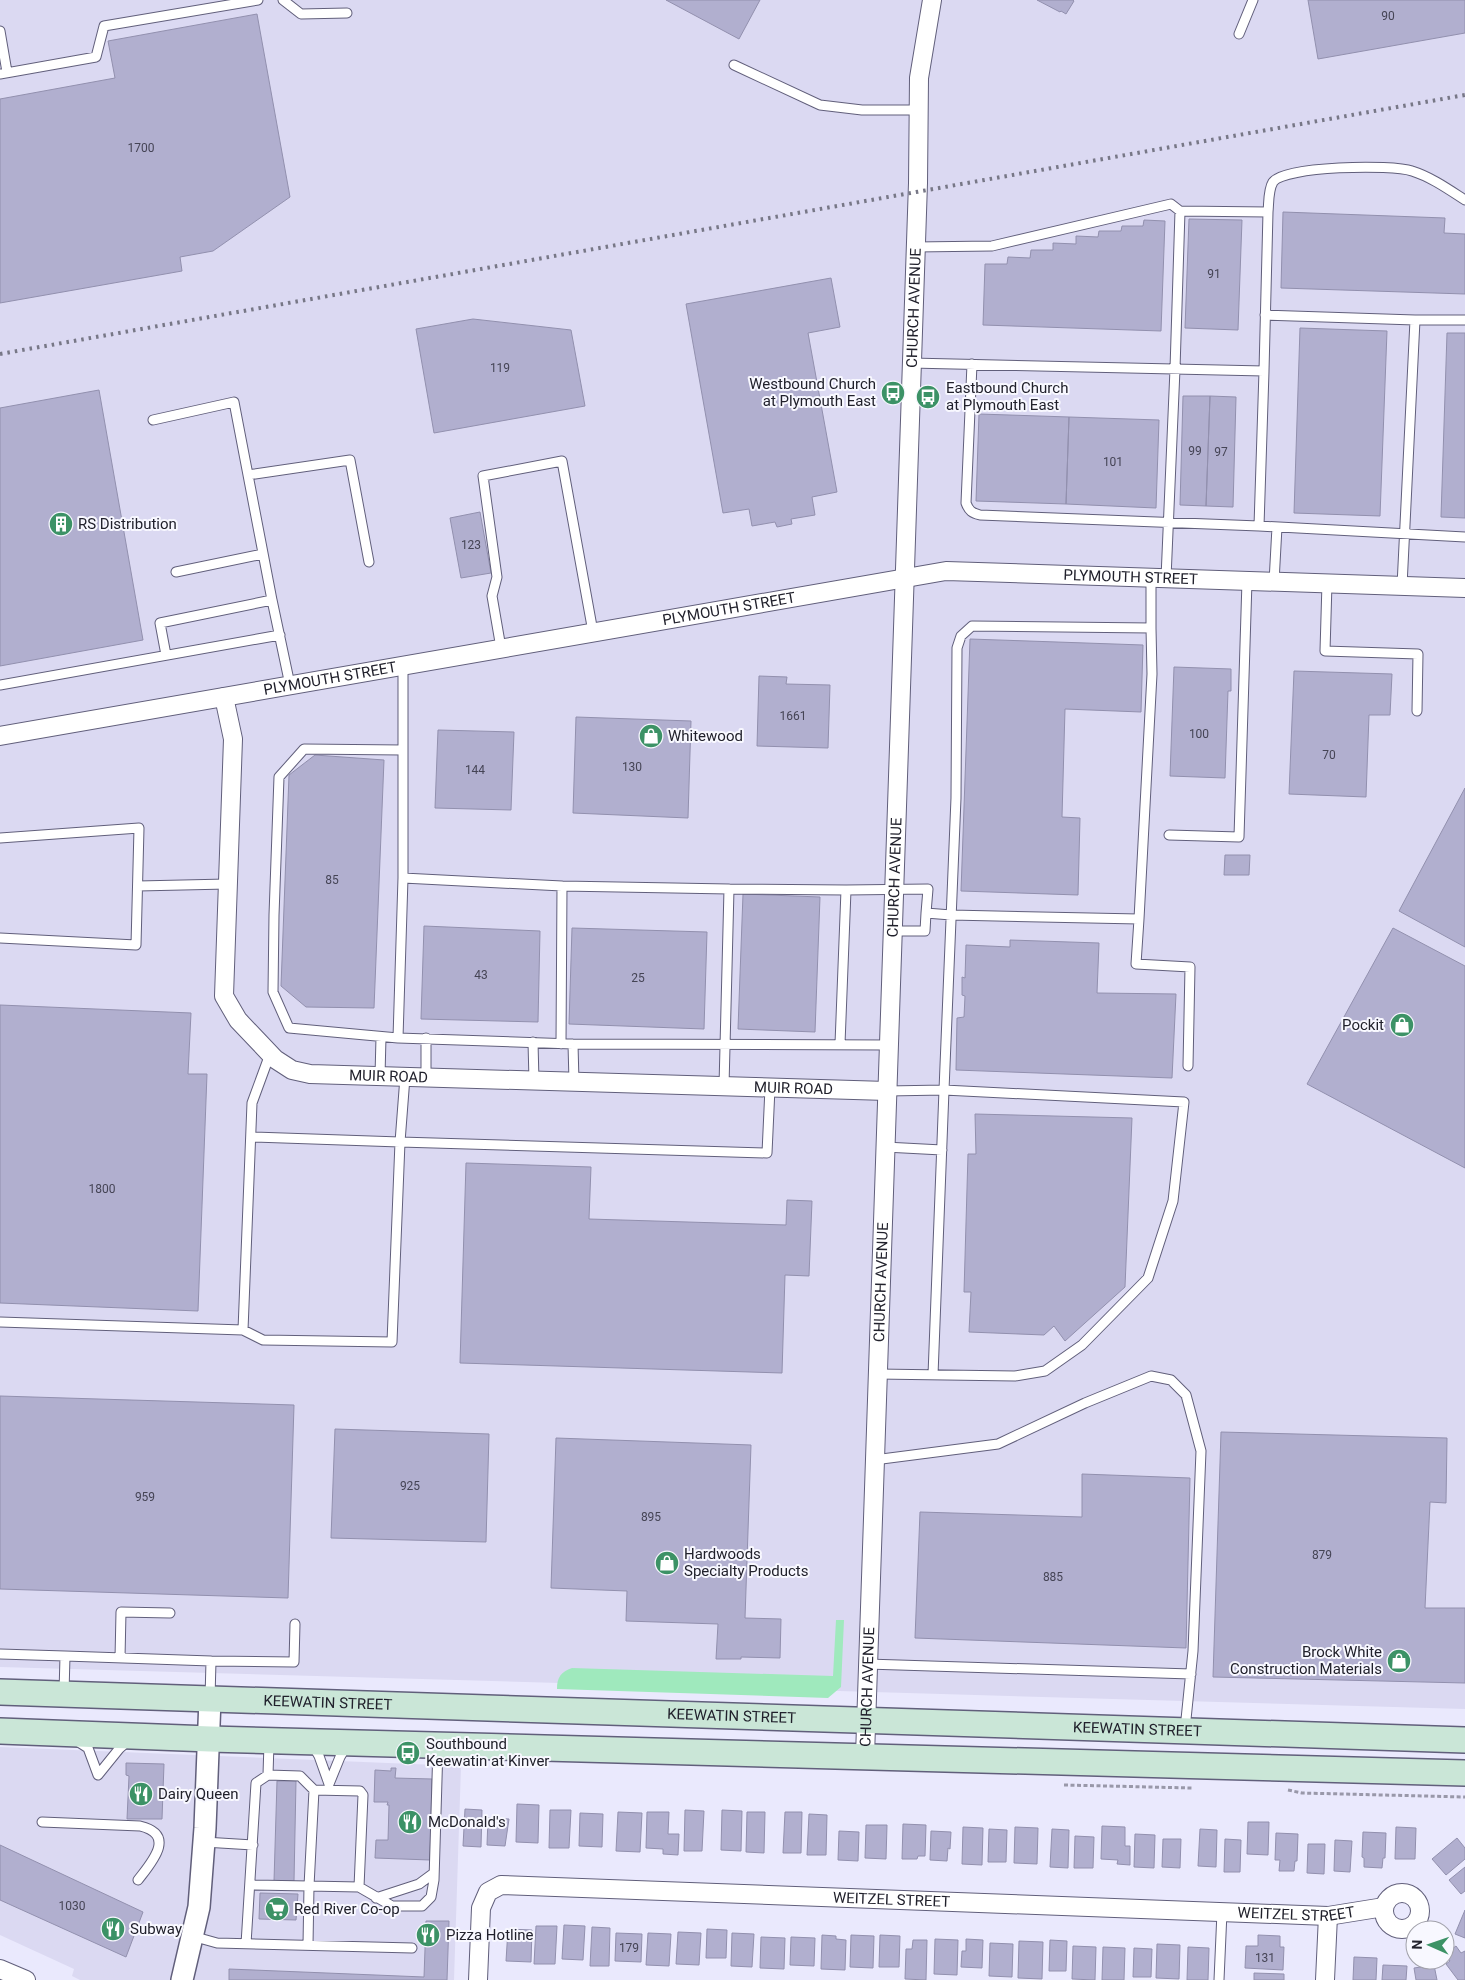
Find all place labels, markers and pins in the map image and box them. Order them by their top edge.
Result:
place label: Westbound Church at Plymouth East [749,375,876,410]
place label: Eastbound Church at Plymouth East [946,379,1068,414]
bus stop icon: Westbound Church at Plymouth East [880,380,906,406]
bus stop icon: Eastbound Church at Plymouth East [915,384,941,410]
building icon: RS Distribution [48,511,74,537]
place label: RS Distribution [78,515,177,533]
shop icon: Whitewood [638,723,664,749]
place label: Whitewood [668,727,743,745]
shop icon: Pockit [1389,1012,1415,1038]
place label: Pockit [1342,1016,1384,1034]
place label: Hardwoods Specialty Products [684,1545,809,1580]
shop icon: Hardwoods Specialty Products [654,1550,680,1576]
place label: Brock White Construction Materials [1230,1643,1382,1678]
shop icon: Brock White Construction Materials [1386,1648,1412,1674]
place label: Southbound Keewatin at Kinver [426,1735,549,1770]
bus stop icon: Southbound Keewatin at Kinver [395,1740,421,1766]
restaurant icon: Dairy Queen [128,1781,154,1807]
place label: Dairy Queen [158,1785,238,1803]
restaurant icon: McDonald's [397,1809,423,1835]
place label: McDonald's [428,1813,506,1831]
supermarket icon: Red River Co-op [264,1896,290,1922]
place label: Red River Co-op [294,1900,400,1918]
restaurant icon: Subway [100,1916,126,1942]
place label: Subway [130,1920,182,1938]
restaurant icon: Pizza Hotline [415,1922,441,1948]
place label: Pizza Hotline [446,1926,534,1944]

